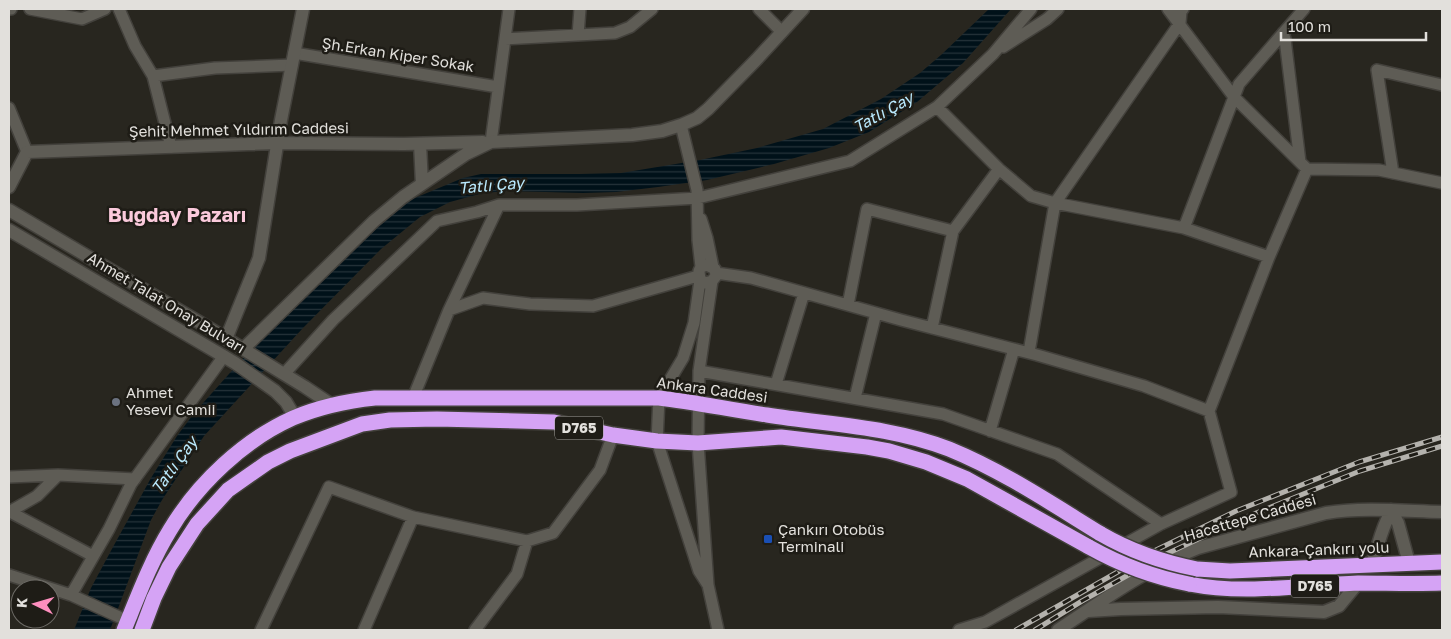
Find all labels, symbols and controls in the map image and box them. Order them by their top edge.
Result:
scale bar [1281,10,1426,42]
text: 100 m [1288,17,1331,35]
street label: Şh.Erkan Kiper Sokak [321,33,476,75]
water label: Tatlı Çay [849,86,918,137]
street label: Şehit Mehmet Yıldırım Caddesi [129,118,349,140]
water label: Tatlı Çay [457,172,527,198]
district label: Buğday Pazarı [108,202,246,226]
street label: Ahmet Talat Onay Bulvarı [84,248,249,356]
street label: Ankara Caddesi [656,372,769,406]
place label: Ahmet Yesevi Camii [126,383,216,418]
marker: Ahmet Yesevi Camii [110,396,122,408]
road number: D765 [555,416,603,439]
water label: Tatlı Çay [147,431,203,497]
street label: Hacettepe Caddesi [1182,490,1318,545]
place label: Çankırı Otobüs Terminali [778,520,884,555]
marker: Çankırı Otobüs Terminali [762,533,774,545]
street label: Ankara-Çankırı yolu [1248,538,1390,560]
road number: D765 [1291,574,1339,598]
north arrow [10,579,60,629]
text: K [13,597,30,609]

